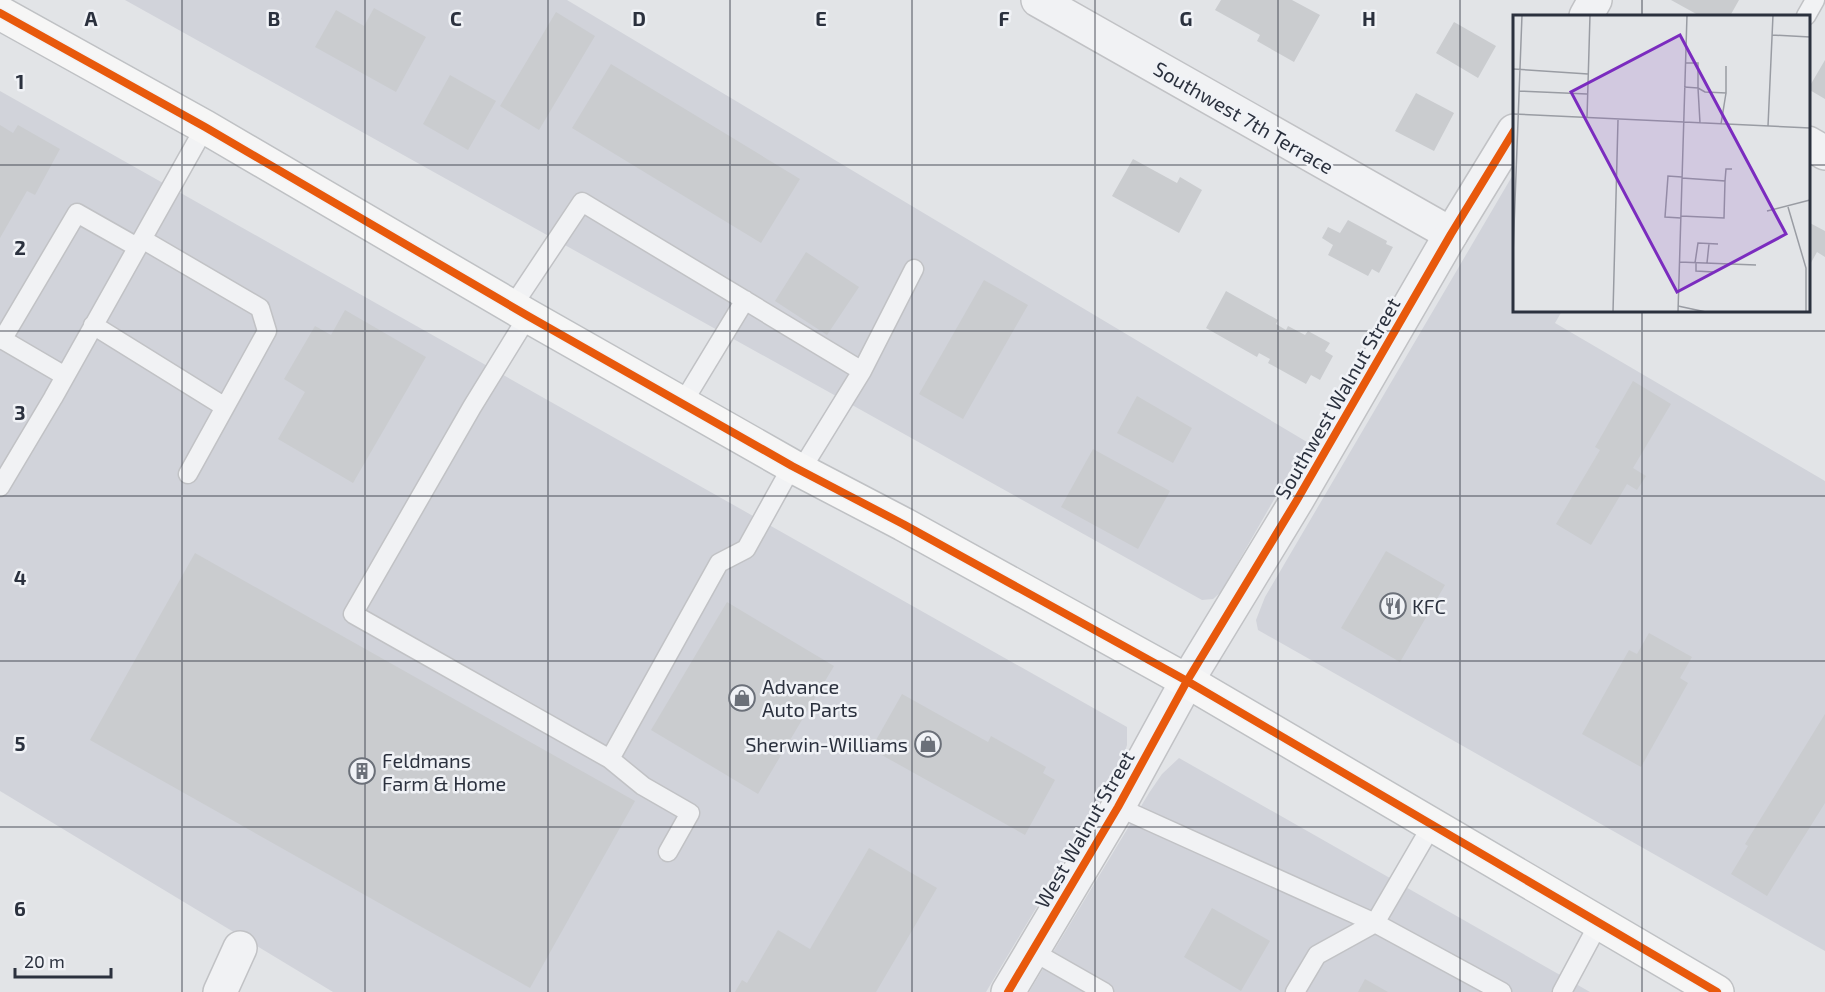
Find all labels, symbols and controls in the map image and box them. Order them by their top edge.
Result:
text: A [84,6,98,30]
text: B [268,6,280,30]
text: C [450,6,462,30]
text: D [632,6,646,30]
text: E [815,6,827,30]
text: F [998,6,1010,30]
text: G [1180,6,1192,30]
text: H [1362,6,1376,30]
inset map [1513,15,1810,312]
street label: Southwest 7th Terrace [1150,56,1338,178]
text: 1 [16,69,24,93]
text: 2 [14,235,26,259]
street label: Southwest Walnut Street [1269,293,1405,503]
text: 3 [14,400,26,424]
text: 4 [14,565,27,589]
restaurant icon: KFC [1378,591,1408,621]
place label: KFC [1412,594,1446,618]
place label: Advance Auto Parts [762,674,858,721]
shop icon: Advance Auto Parts [727,683,757,713]
shop icon: Sherwin-Williams [913,729,943,759]
text: 5 [14,731,26,755]
place label: Sherwin-Williams [745,732,908,756]
street label: West Walnut Street [1029,746,1139,912]
place label: Feldmans Farm & Home [382,748,506,795]
building icon: Feldmans Farm & Home [347,756,377,786]
text: 6 [14,896,26,920]
scale bar [15,941,111,979]
text: 20 m [24,950,65,972]

